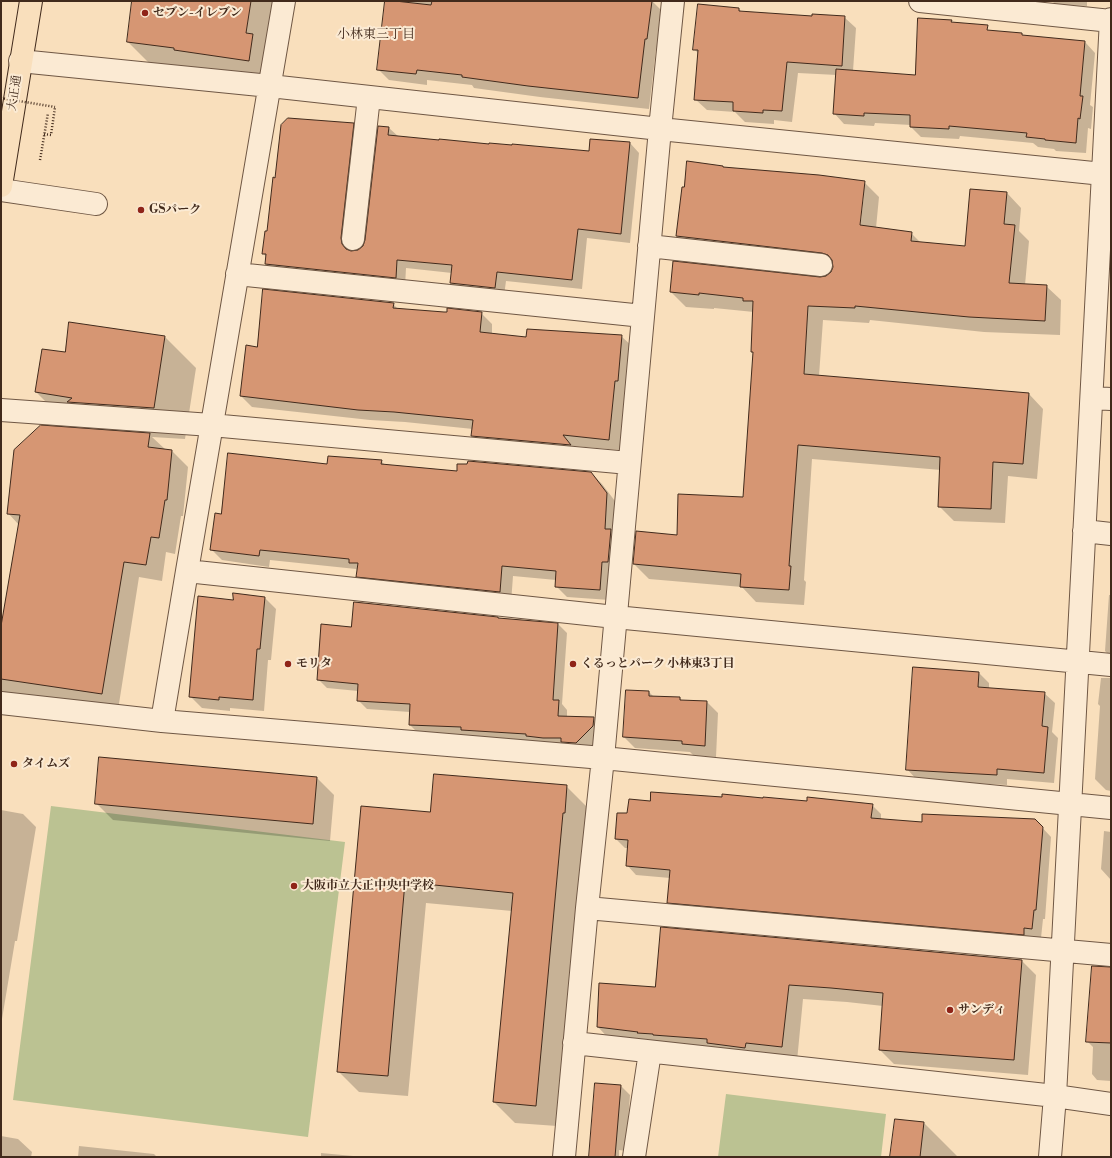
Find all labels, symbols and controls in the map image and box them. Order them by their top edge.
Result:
place label: セブン-イレブン [153,6,242,20]
marker: セブン-イレブン [140,8,150,18]
district label: 小林東三丁目 [337,27,415,43]
street label: 大正通 [5,74,25,112]
place label: GSパーク [149,203,201,217]
marker: GSパーク [136,205,146,215]
place label: モリタ [296,657,332,671]
place label: くるっとパーク 小林東3丁目 [581,657,734,671]
marker: モリタ [283,659,293,669]
marker: くるっとパーク 小林東3丁目 [568,659,578,669]
place label: タイムズ [22,757,70,771]
marker: タイムズ [9,759,19,769]
place label: 大阪市立大正中央中学校 [302,879,434,893]
marker: 大阪市立大正中央中学校 [289,881,299,891]
place label: サンディ [958,1003,1006,1017]
marker: サンディ [945,1005,955,1015]

